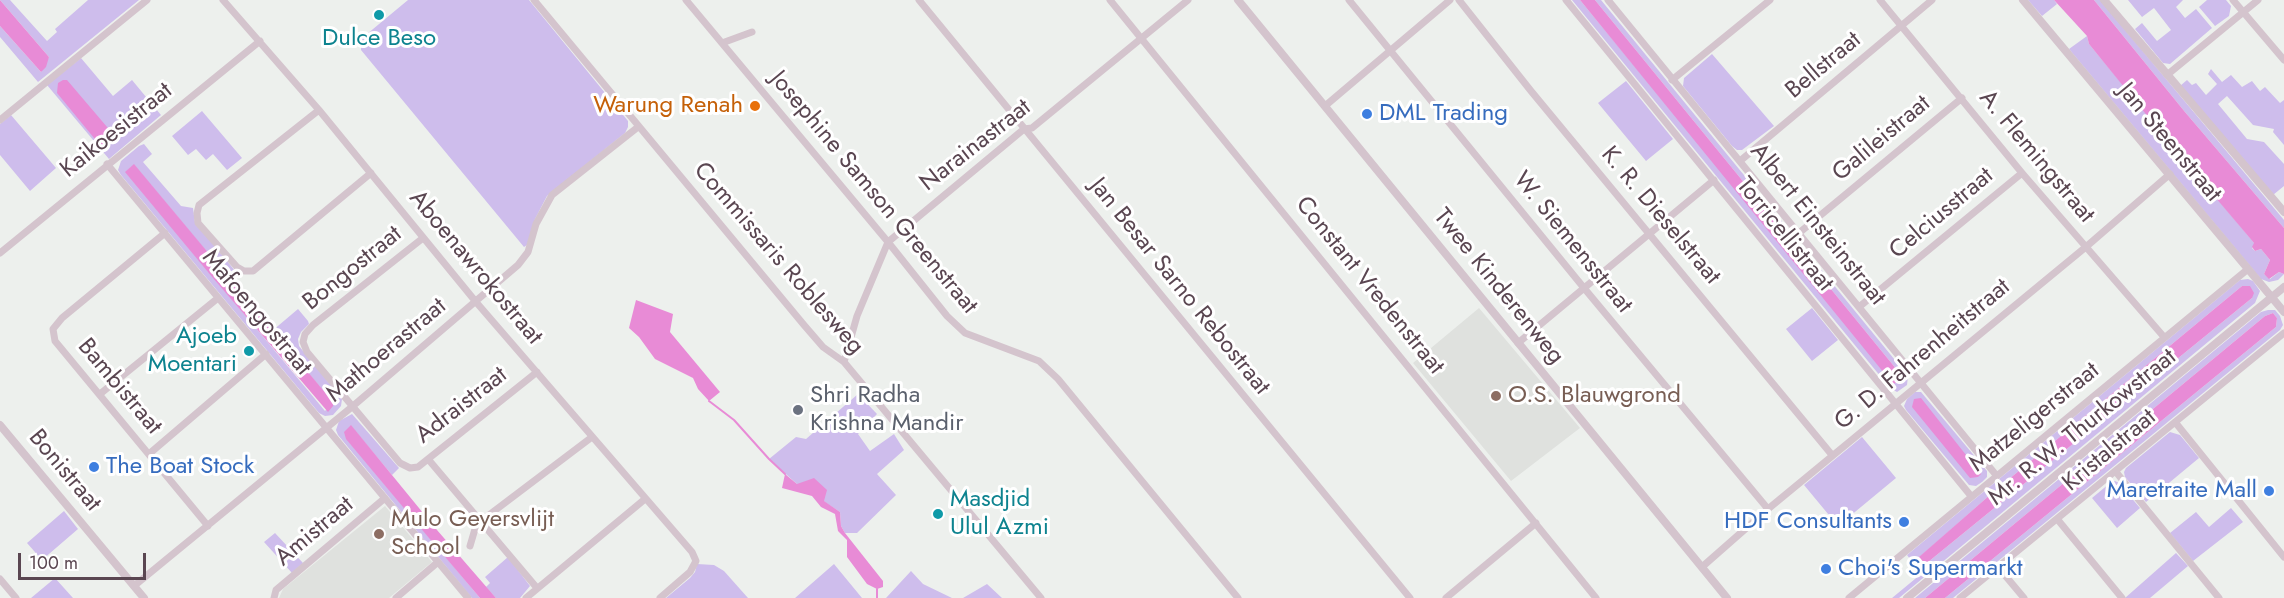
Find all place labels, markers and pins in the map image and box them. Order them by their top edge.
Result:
marker: Dulce Beso [372,8,386,22]
place label: Dulce Beso [322,25,436,53]
place label: Warung Renah [593,92,743,120]
marker: Warung Renah [748,99,762,113]
place label: DML Trading [1379,100,1508,128]
marker: DML Trading [1360,107,1374,121]
place label: Ajoeb Moentari [148,323,237,379]
marker: Ajoeb Moentari [242,344,256,358]
place label: Shri Radha Krishna Mandir [810,382,963,438]
place label: O.S. Blauwgrond [1508,382,1681,410]
marker: O.S. Blauwgrond [1489,389,1503,403]
marker: Shri Radha Krishna Mandir [791,403,805,417]
place label: The Boat Stock [106,453,254,481]
marker: The Boat Stock [87,460,101,474]
place label: Maretraite Mall [2107,477,2257,505]
marker: Maretraite Mall [2262,484,2276,498]
place label: Masdjid Ulul Azmi [950,486,1049,542]
place label: Mulo Geyersvlijt School [391,506,554,562]
marker: Masdjid Ulul Azmi [931,507,945,521]
place label: HDF Consultants [1724,508,1892,536]
marker: HDF Consultants [1897,515,1911,529]
marker: Mulo Geyersvlijt School [372,527,386,541]
place label: Choi's Supermarkt [1838,555,2023,583]
marker: Choi's Supermarkt [1819,562,1833,576]

